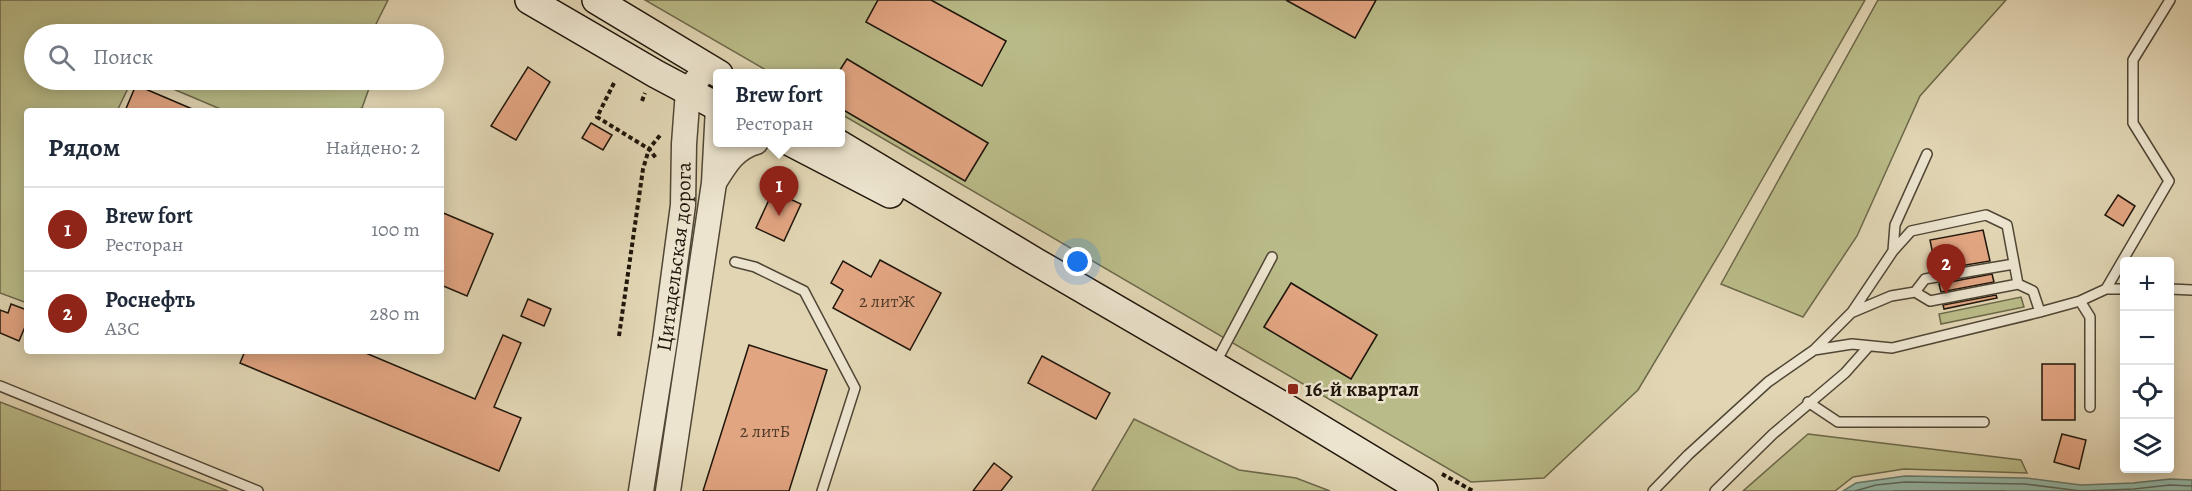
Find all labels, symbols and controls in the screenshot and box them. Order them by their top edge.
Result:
search box [24,24,444,90]
icon: search [45,41,78,74]
text: Поиск [93,42,153,72]
popup [713,69,845,147]
text: Brew fort [735,80,823,110]
text: Ресторан [735,110,813,137]
text: Рядом [48,130,120,165]
text: Найдено: 2 [325,134,420,161]
street label: Цитадельская дорога [649,161,698,353]
pin: 1 [760,166,798,216]
text: Brew fort [105,201,193,231]
text: 1 [64,216,71,243]
text: 100 m [371,216,420,243]
text: Ресторан [105,231,183,258]
pin: 2 [1926,244,1966,294]
your location [1063,247,1092,276]
map controls [2120,257,2174,473]
button: + [2120,257,2174,311]
text: Роснефть [105,285,195,315]
house number: 2 литЖ [859,289,916,313]
text: 2 [63,300,72,327]
text: 280 m [370,300,420,327]
button: − [2120,311,2174,365]
text: АЗС [105,315,140,342]
button: locate [2120,365,2174,419]
place label: 16-й квартал [1305,375,1419,403]
marker: 16-й квартал [1286,382,1300,396]
house number: 2 литБ [740,419,790,443]
button: layers [2120,419,2174,473]

